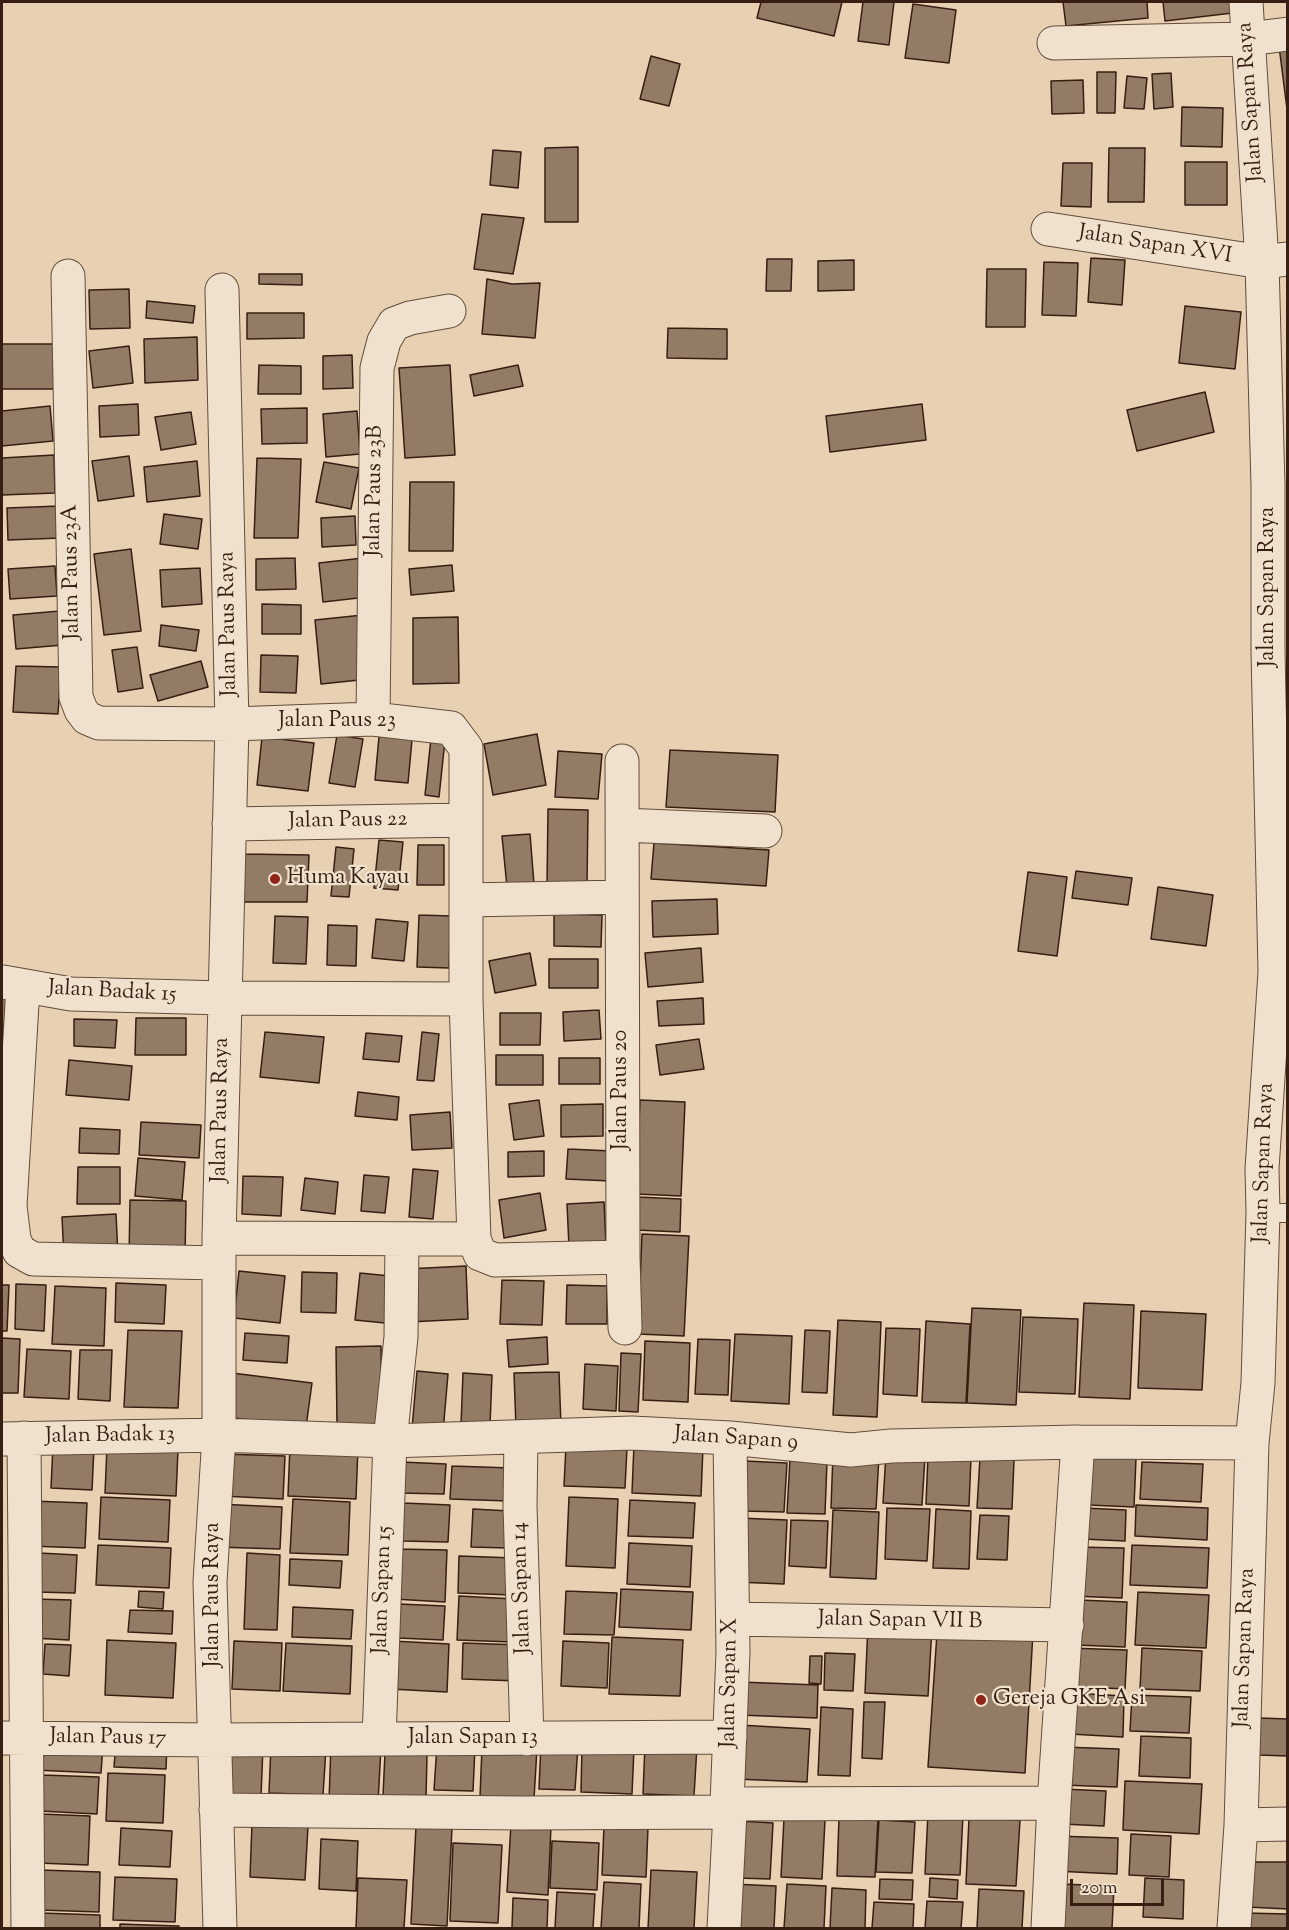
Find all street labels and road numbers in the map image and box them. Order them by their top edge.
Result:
street label: Jalan Sapan Raya [1233,21,1271,183]
street label: Jalan Sapan XVI [1076,221,1234,271]
street label: Jalan Paus 23B [362,425,390,557]
street label: Jalan Paus 23A [59,504,87,640]
street label: Jalan Sapan Raya [1256,507,1282,667]
street label: Jalan Paus Raya [216,551,244,697]
street label: Jalan Paus 23 [278,709,396,735]
street label: Jalan Paus 22 [288,808,408,836]
street label: Jalan Badak 15 [47,976,177,1010]
street label: Jalan Paus 20 [609,1030,635,1150]
street label: Jalan Paus Raya [208,1037,236,1183]
street label: Jalan Sapan Raya [1249,1082,1281,1244]
street label: Jalan Sapan 9 [673,1422,799,1458]
street label: Jalan Badak 13 [45,1423,175,1451]
street label: Jalan Paus Raya [201,1522,227,1668]
street label: Jalan Sapan 14 [508,1522,538,1654]
street label: Jalan Sapan 15 [369,1525,399,1655]
street label: Jalan Sapan Raya [1230,1567,1262,1729]
street label: Jalan Sapan VII B [818,1607,982,1637]
street label: Jalan Sapan X [717,1618,745,1748]
street label: Jalan Paus 17 [49,1725,167,1753]
street label: Jalan Sapan 13 [408,1726,538,1752]

